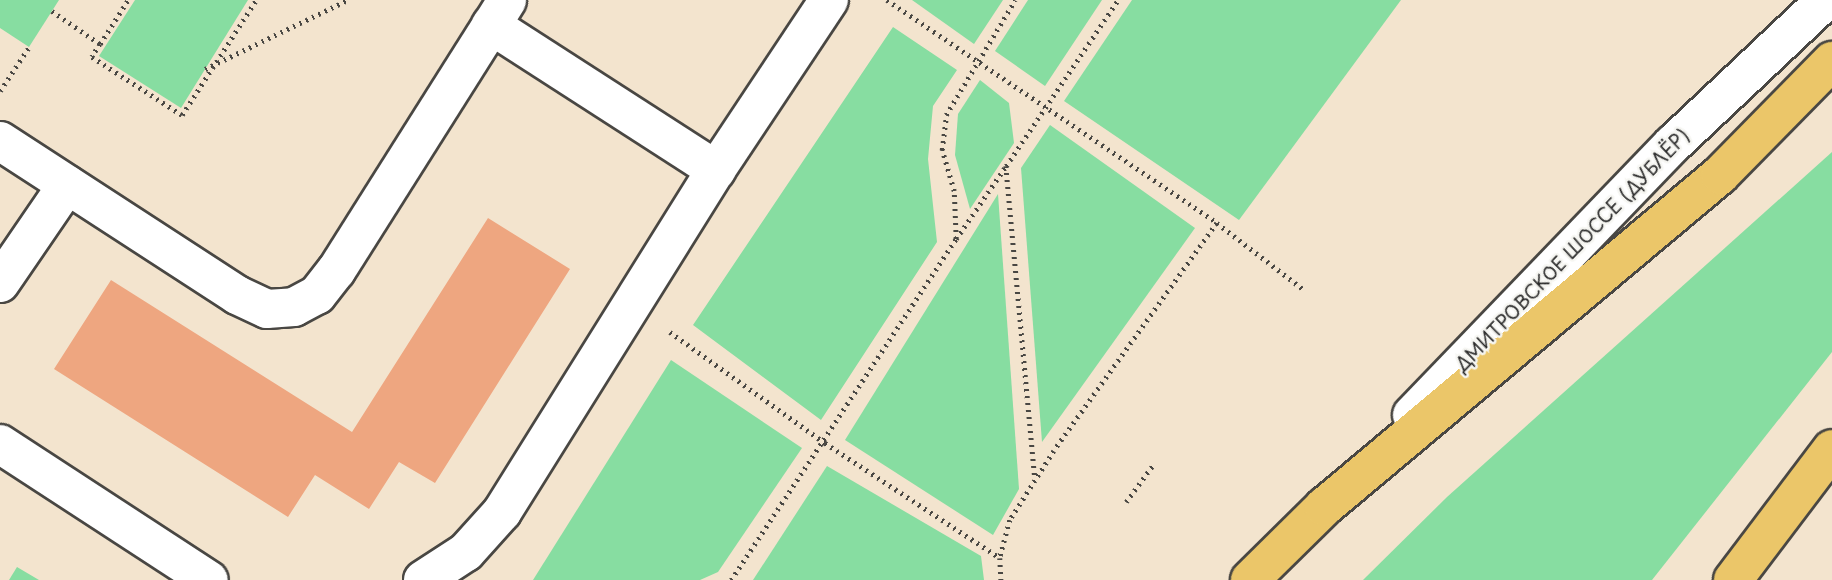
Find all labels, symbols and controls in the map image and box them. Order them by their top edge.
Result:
street label: ДМИТРОВСКОЕ ШОССЕ (ДУБЛЁР) [1449,123,1695,377]

